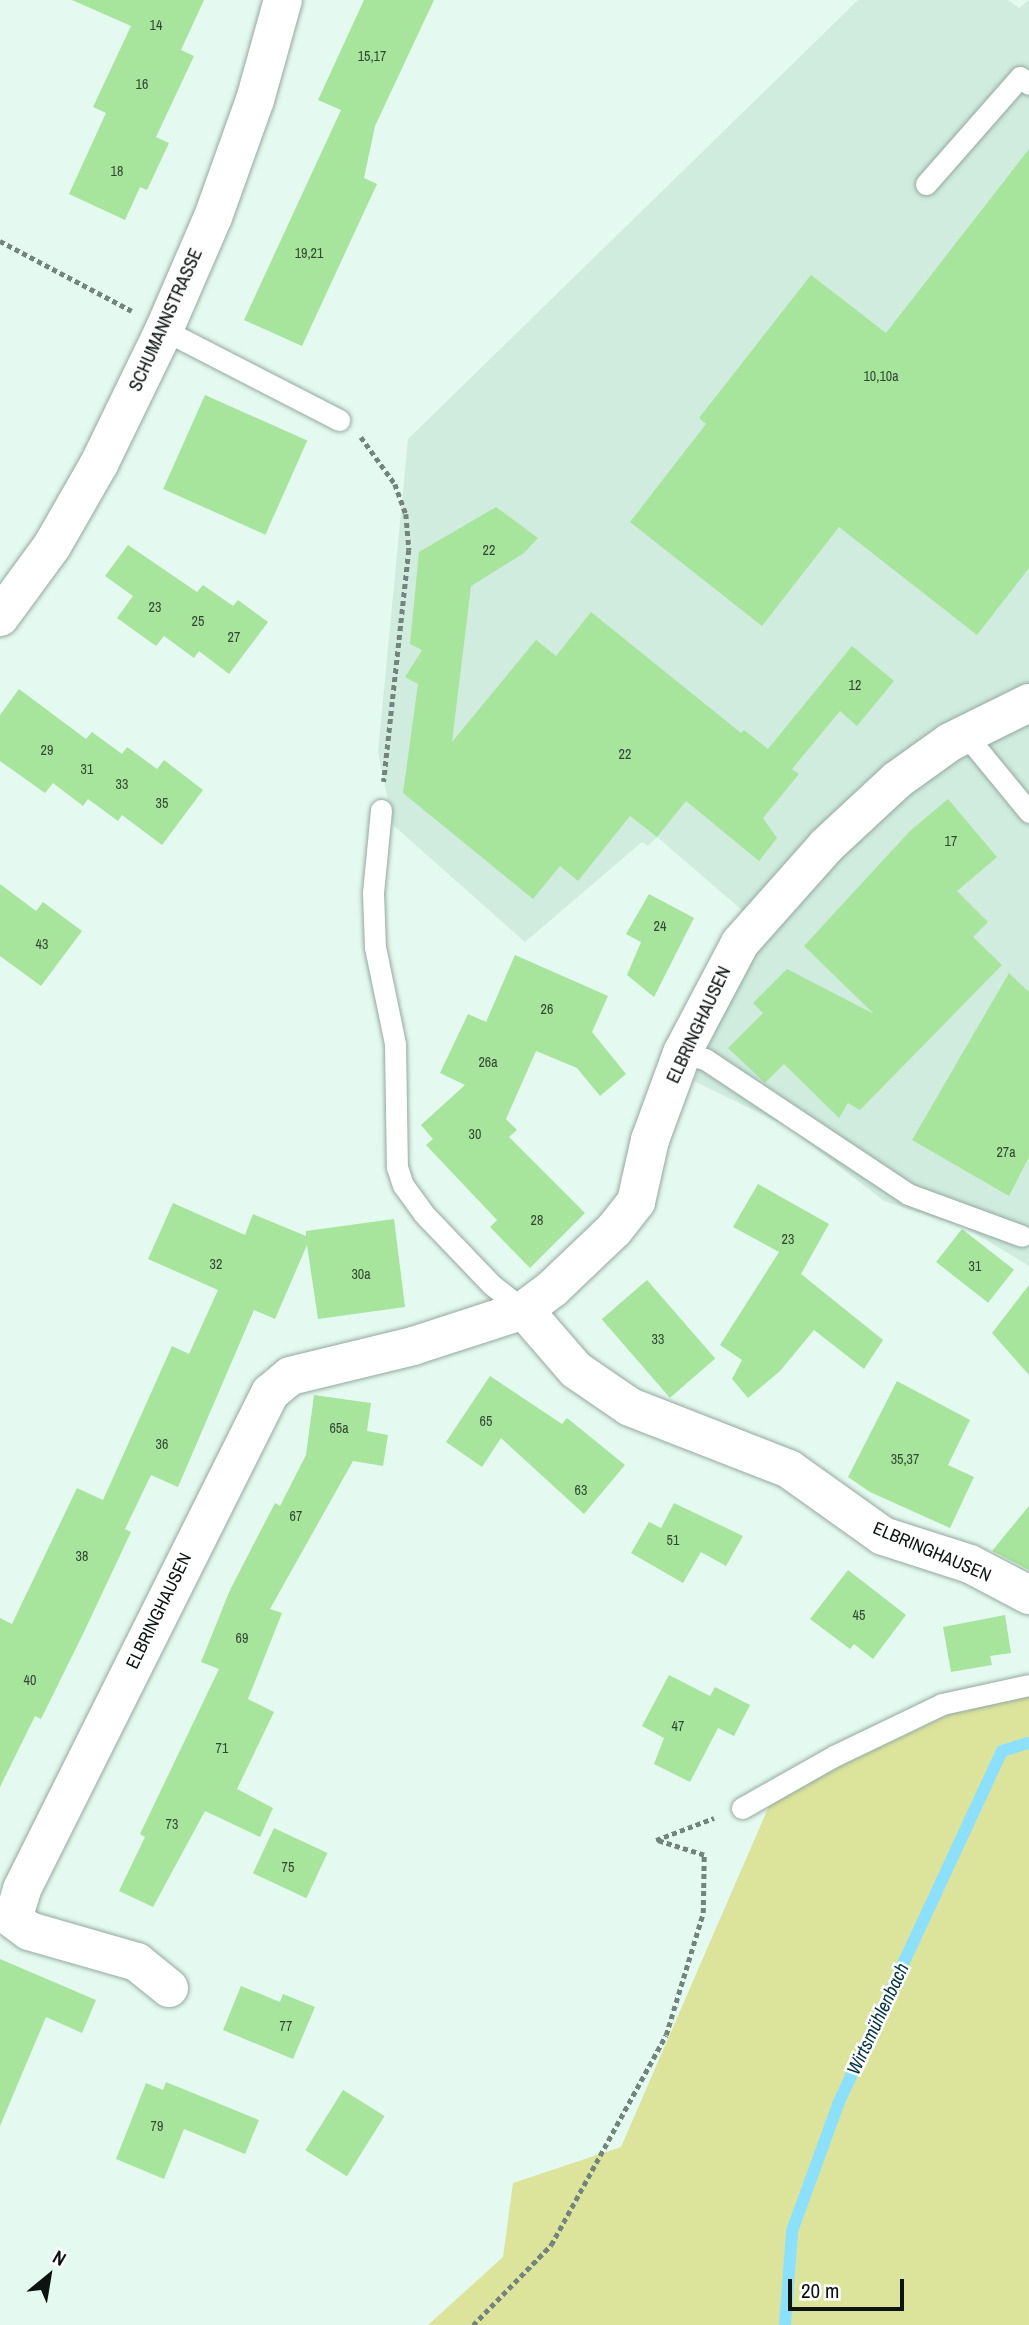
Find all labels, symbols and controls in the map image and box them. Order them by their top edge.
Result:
house number: 14 [150,17,162,33]
house number: 15,17 [358,48,386,64]
house number: 16 [136,76,148,92]
house number: 18 [111,163,123,179]
street label: SCHUMANNSTRASSE [125,245,207,395]
house number: 19,21 [295,245,323,261]
house number: 10,10a [863,368,899,384]
house number: 22 [483,542,495,558]
house number: 23 [149,599,161,615]
house number: 25 [192,613,204,629]
house number: 27 [228,629,240,645]
house number: 12 [849,677,861,693]
house number: 29 [41,742,53,758]
house number: 22 [619,746,631,762]
house number: 31 [81,761,93,777]
house number: 33 [116,776,128,792]
house number: 35 [156,795,168,811]
house number: 17 [945,833,957,849]
house number: 24 [654,918,666,934]
house number: 43 [36,936,48,952]
street label: ELBRINGHAUSEN [663,963,735,1087]
house number: 26 [541,1001,553,1017]
house number: 26a [478,1054,498,1070]
house number: 30 [469,1126,481,1142]
house number: 27a [996,1144,1016,1160]
house number: 28 [531,1212,543,1228]
house number: 23 [782,1231,794,1247]
house number: 32 [210,1256,222,1272]
house number: 31 [969,1258,981,1274]
house number: 30a [351,1266,371,1282]
house number: 33 [652,1331,664,1347]
house number: 65 [480,1413,492,1429]
house number: 65a [329,1420,349,1436]
house number: 36 [156,1436,168,1452]
house number: 35,37 [891,1451,919,1467]
house number: 63 [575,1482,587,1498]
house number: 67 [290,1508,302,1524]
street label: ELBRINGHAUSEN [870,1517,994,1587]
house number: 51 [667,1532,679,1548]
house number: 38 [76,1548,88,1564]
street label: ELBRINGHAUSEN [122,1550,196,1672]
house number: 45 [853,1607,865,1623]
house number: 69 [236,1630,248,1646]
house number: 40 [24,1672,36,1688]
house number: 47 [672,1718,684,1734]
house number: 71 [216,1740,228,1756]
house number: 73 [166,1816,178,1832]
house number: 75 [282,1859,294,1875]
water label: Wirtsmühlenbach [842,1959,914,2079]
house number: 77 [280,2018,292,2034]
house number: 79 [151,2118,163,2134]
north arrow [14,2241,84,2311]
text: N [48,2244,71,2272]
scale bar [791,2266,906,2310]
text: 20 m [801,2276,839,2305]

